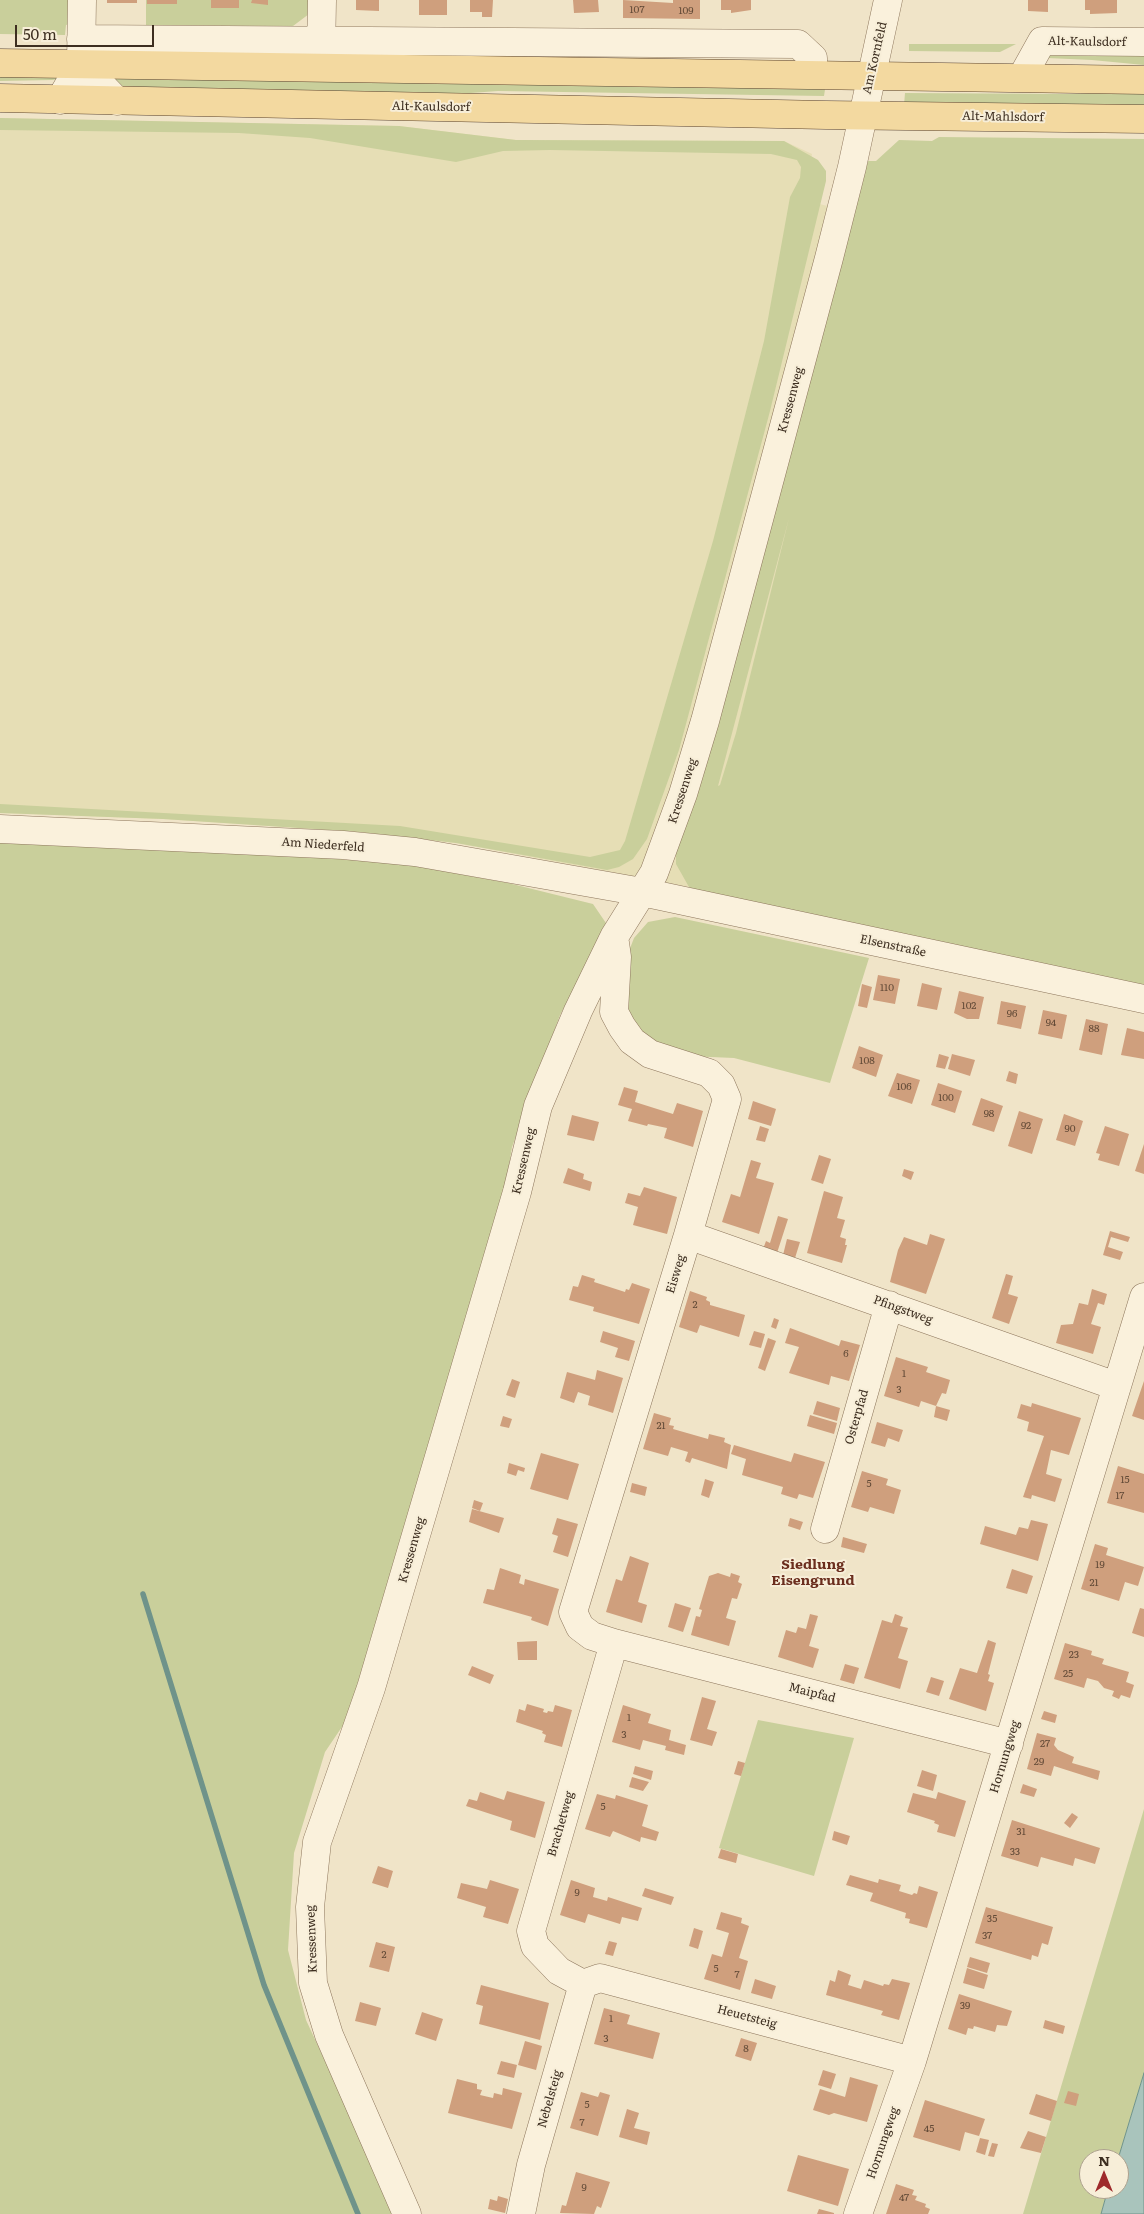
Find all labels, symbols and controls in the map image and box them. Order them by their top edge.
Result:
house number: 107 [630,4,644,16]
house number: 109 [678,5,694,17]
scale bar [18,15,156,47]
street label: Am Kornfeld [860,20,890,96]
text: 50 m [23,22,57,45]
street label: Alt-Kaulsdorf [1048,34,1126,50]
street label: Alt-Kaulsdorf [392,99,470,115]
street label: Alt-Mahlsdorf [962,109,1044,125]
street label: Kressenweg [775,365,807,435]
street label: Kressenweg [666,756,700,826]
street label: Am Niederfeld [281,835,365,855]
street label: Elsenstraße [859,932,927,960]
house number: 110 [880,982,894,994]
house number: 102 [962,1000,976,1012]
house number: 96 [1007,1008,1017,1020]
house number: 94 [1046,1017,1056,1029]
house number: 88 [1088,1023,1100,1035]
house number: 108 [859,1055,875,1067]
house number: 106 [896,1081,912,1093]
house number: 100 [938,1092,954,1104]
house number: 98 [984,1108,994,1120]
house number: 92 [1021,1120,1031,1132]
house number: 90 [1064,1123,1076,1135]
street label: Kressenweg [509,1126,539,1196]
street label: Eisweg [663,1253,689,1295]
street label: Pfingstweg [871,1293,935,1327]
house number: 2 [692,1299,698,1311]
house number: 6 [843,1348,849,1360]
house number: 1 [902,1368,906,1380]
house number: 3 [896,1384,902,1396]
street label: Osterpfad [842,1388,872,1446]
house number: 21 [656,1420,666,1432]
house number: 15 [1120,1474,1130,1486]
house number: 5 [866,1478,872,1490]
house number: 17 [1116,1490,1124,1502]
street label: Kressenweg [396,1515,428,1585]
district label: Siedlung Eisengrund [771,1557,855,1590]
house number: 19 [1095,1559,1105,1571]
house number: 21 [1089,1577,1099,1589]
house number: 23 [1069,1649,1079,1661]
house number: 25 [1063,1668,1073,1680]
street label: Maipfad [787,1680,837,1706]
house number: 1 [627,1712,631,1724]
street label: Hornungweg [987,1719,1023,1795]
house number: 3 [621,1729,627,1741]
house number: 27 [1040,1738,1050,1750]
house number: 29 [1034,1756,1044,1768]
street label: Brachetweg [545,1790,577,1858]
house number: 5 [600,1801,606,1813]
house number: 31 [1016,1826,1026,1838]
house number: 33 [1010,1846,1020,1858]
house number: 9 [574,1887,580,1899]
street label: Kressenweg [304,1905,320,1973]
house number: 35 [987,1913,997,1925]
house number: 37 [982,1930,992,1942]
house number: 2 [381,1949,387,1961]
house number: 5 [713,1963,719,1975]
house number: 7 [734,1969,740,1981]
house number: 39 [960,2000,970,2012]
street label: Heuetsteig [715,2002,779,2032]
house number: 1 [609,2013,613,2025]
house number: 3 [603,2033,609,2045]
house number: 8 [743,2043,749,2055]
street label: Nebelsteig [535,2068,565,2130]
house number: 5 [584,2099,590,2111]
street label: Hornungweg [864,2105,902,2181]
house number: 7 [579,2117,585,2129]
house number: 45 [924,2123,934,2135]
north arrow [1079,2149,1129,2199]
text: N [1098,2150,1110,2170]
house number: 9 [581,2182,587,2194]
house number: 47 [899,2192,909,2204]

